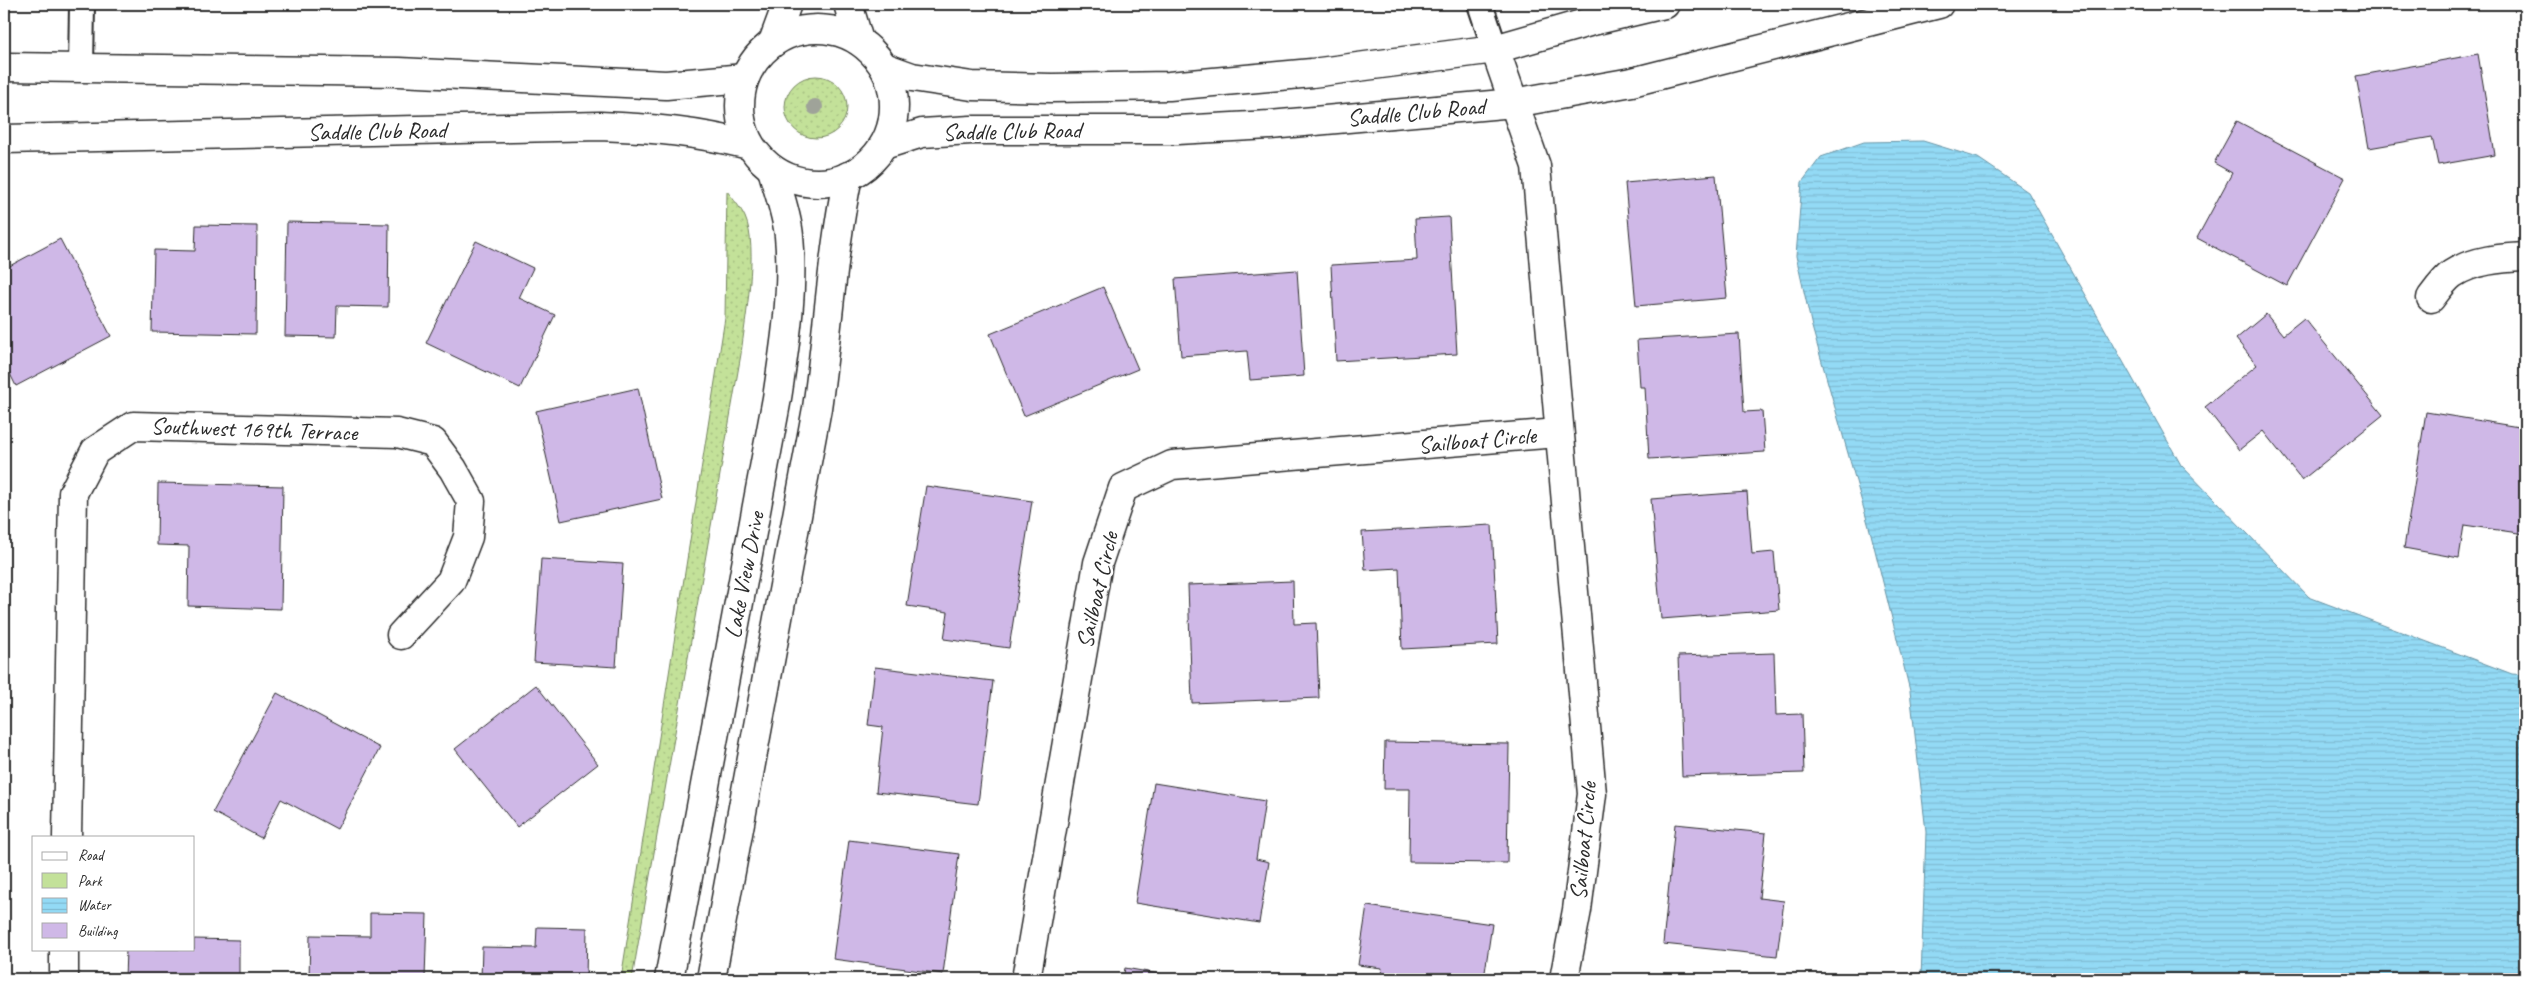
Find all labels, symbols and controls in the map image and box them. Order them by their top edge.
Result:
street label: Saddle Club Road [1346,91,1490,133]
street label: Saddle Club Road [307,115,450,147]
street label: Saddle Club Road [942,115,1085,147]
street label: Southwest 169th Terrace [150,410,360,448]
street label: Sailboat Circle [1417,420,1539,460]
street label: Lake View Drive [717,507,771,641]
street label: Sailboat Circle [1069,527,1125,651]
street label: Sailboat Circle [1563,779,1603,901]
legend [32,836,195,950]
text: Road [78,846,105,865]
text: Park [78,872,103,891]
text: Water [78,896,112,915]
text: Building [78,922,118,941]

